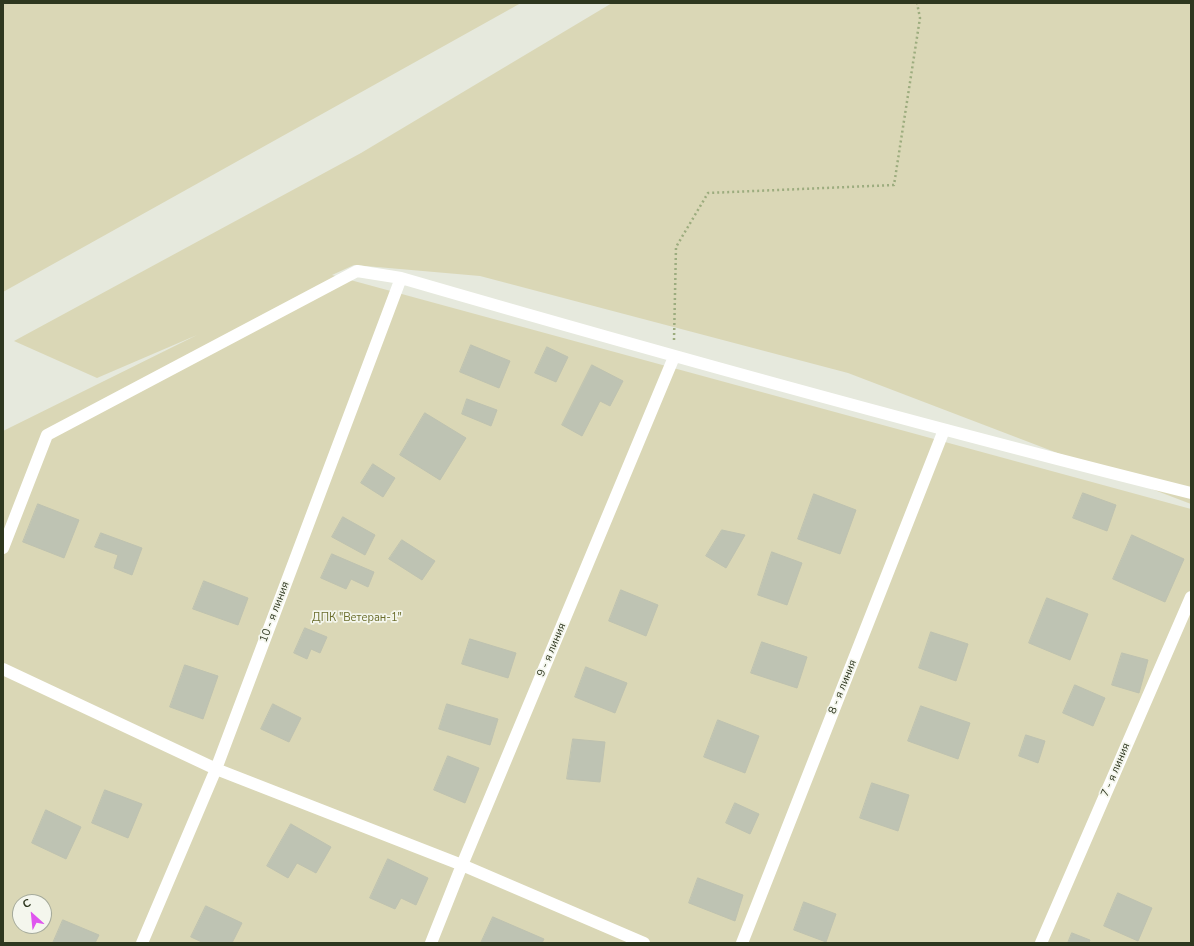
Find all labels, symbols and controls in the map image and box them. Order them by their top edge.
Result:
street label: 10 - я линия [257,580,293,644]
park label: ДПК "Ветеран-1" [312,611,402,625]
street label: 9 - я линия [535,621,569,679]
street label: 8 - я линия [826,658,860,716]
street label: 7 - я линия [1099,741,1133,799]
north arrow [12,894,52,934]
text: С [20,895,34,912]

